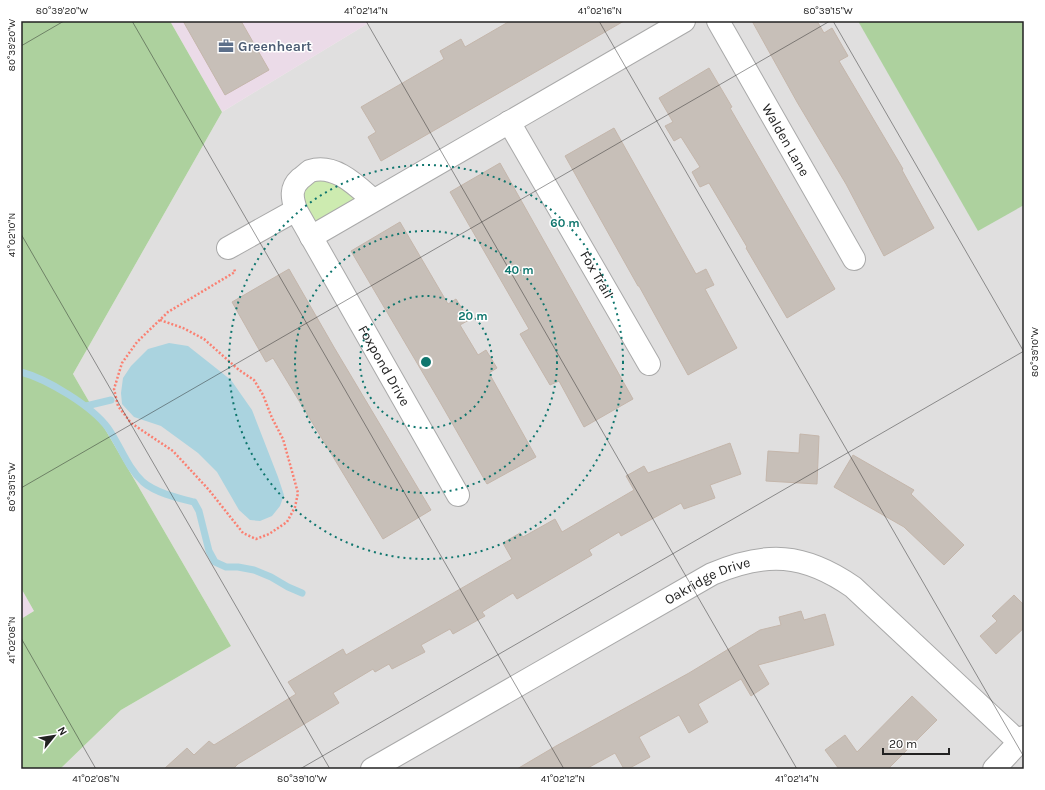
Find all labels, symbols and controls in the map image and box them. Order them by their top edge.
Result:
text: 80°39'20"W [36,5,88,17]
text: 41°02'14"N [344,5,388,17]
text: 41°02'16"N [578,5,622,17]
text: 80°39'15"W [803,5,853,17]
text: 80°39'20"W [6,19,18,71]
office icon: Greenheart [217,37,235,55]
place label: Greenheart [238,38,312,55]
street label: Walden Lane [758,101,813,180]
text: 41°02'10"N [6,213,18,257]
text: 60 m [550,216,580,230]
street label: Fox Trail [576,248,617,301]
text: 40 m [504,263,534,277]
text: 20 m [458,309,488,323]
street label: Foxpond Drive [354,322,414,409]
text: 80°39'10"W [1029,327,1041,377]
centre of rings [419,355,433,369]
text: 80°39'15"W [6,462,18,512]
street label: Oakridge Drive [661,554,752,608]
text: 41°02'08"N [6,616,18,664]
north arrow [34,716,74,756]
text: N [55,725,70,738]
scale bar [883,730,949,756]
text: 20 m [889,737,917,751]
text: 41°02'08"N [72,773,120,785]
text: 80°39'10"W [277,773,327,785]
text: 41°02'12"N [541,773,585,785]
text: 41°02'14"N [775,773,819,785]

